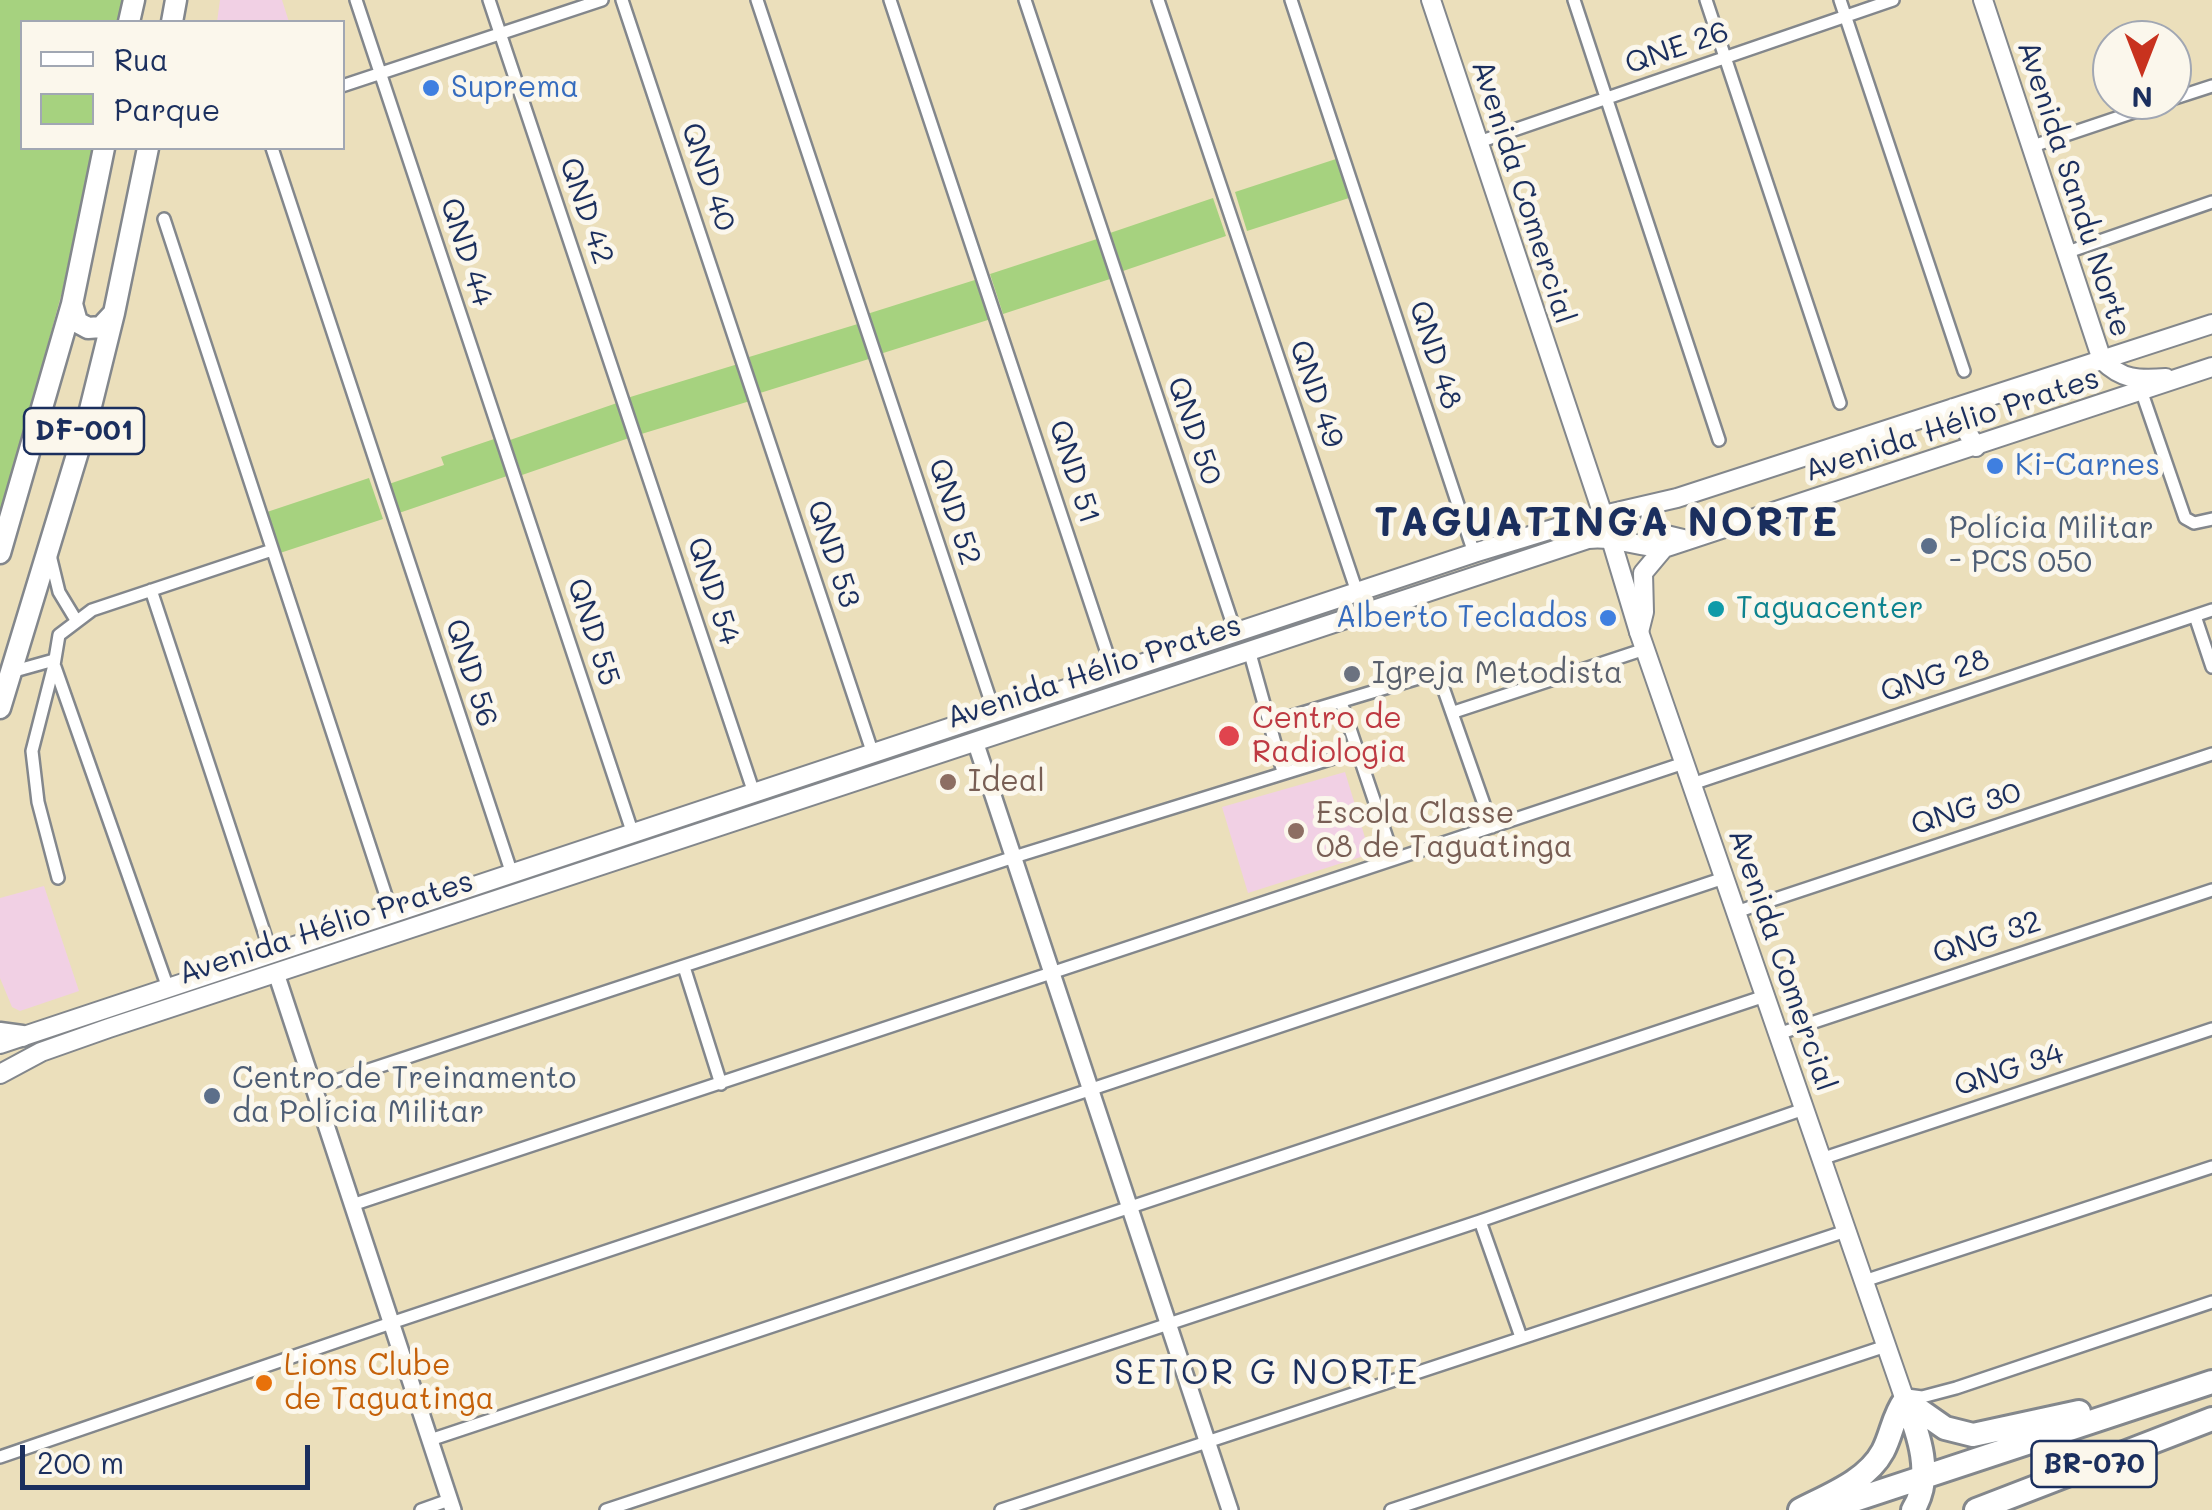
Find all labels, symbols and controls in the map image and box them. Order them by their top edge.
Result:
street label: QNE 26 [1620,14,1734,82]
legend [20,20,345,150]
north arrow [2092,20,2192,120]
street label: Avenida Sandu Norte [2009,36,2139,342]
text: Rua [114,39,168,79]
street label: Avenida Comercial [1463,56,1583,328]
place label: Suprema [451,70,579,106]
marker: Suprema [420,77,442,99]
text: N [2131,80,2153,116]
text: Parque [114,89,220,129]
street label: QND 40 [673,118,743,236]
street label: QND 42 [551,153,621,269]
street label: QND 44 [432,194,500,310]
street label: QND 48 [1401,296,1469,414]
street label: QND 49 [1281,336,1351,452]
street label: Avenida Hélio Prates [1800,360,2104,490]
street label: QND 50 [1159,372,1229,490]
road number: DF-001 [24,408,144,454]
street label: QND 51 [1040,416,1108,528]
place label: Ki-Carnes [2015,448,2160,484]
street label: QND 52 [920,454,988,570]
marker: Ki-Carnes [1984,455,2006,477]
street label: QND 53 [799,496,867,612]
district label: TAGUATINGA NORTE [1374,500,1840,548]
place label: Polícia Militar - PCS 050 [1949,511,2154,582]
street label: QND 54 [679,533,747,649]
marker: Polícia Militar - PCS 050 [1918,535,1940,557]
street label: QND 55 [559,574,627,690]
place label: Taguacenter [1736,591,1924,627]
marker: Taguacenter [1705,598,1727,620]
place label: Alberto Teclados [1336,600,1588,636]
street label: Avenida Hélio Prates [942,607,1246,737]
marker: Alberto Teclados [1597,607,1619,629]
street label: QND 56 [437,614,505,732]
street label: QNG 28 [1876,642,1994,710]
place label: Igreja Metodista [1372,656,1623,692]
marker: Igreja Metodista [1341,663,1363,685]
place label: Centro de Radiologia [1252,701,1406,772]
marker: Centro de Radiologia [1216,723,1242,749]
place label: Ideal [968,764,1045,800]
marker: Ideal [937,771,959,793]
street label: QNG 30 [1906,774,2026,844]
place label: Escola Classe 08 de Taguatinga [1316,796,1572,866]
marker: Escola Classe 08 de Taguatinga [1285,820,1307,842]
street label: Avenida Comercial [1720,824,1844,1096]
street label: Avenida Hélio Prates [174,863,478,993]
street label: QNG 32 [1928,904,2046,972]
street label: QNG 34 [1950,1035,2068,1105]
place label: Centro de Treinamento da Polícia Militar [232,1061,576,1132]
marker: Centro de Treinamento da Polícia Militar [201,1085,223,1107]
place label: Lions Clube de Taguatinga [284,1348,494,1418]
district label: SETOR G NORTE [1114,1352,1420,1394]
marker: Lions Clube de Taguatinga [253,1372,275,1394]
scale bar [25,1425,315,1487]
road number: BR-070 [2032,1441,2156,1487]
text: 200 m [37,1442,124,1482]

